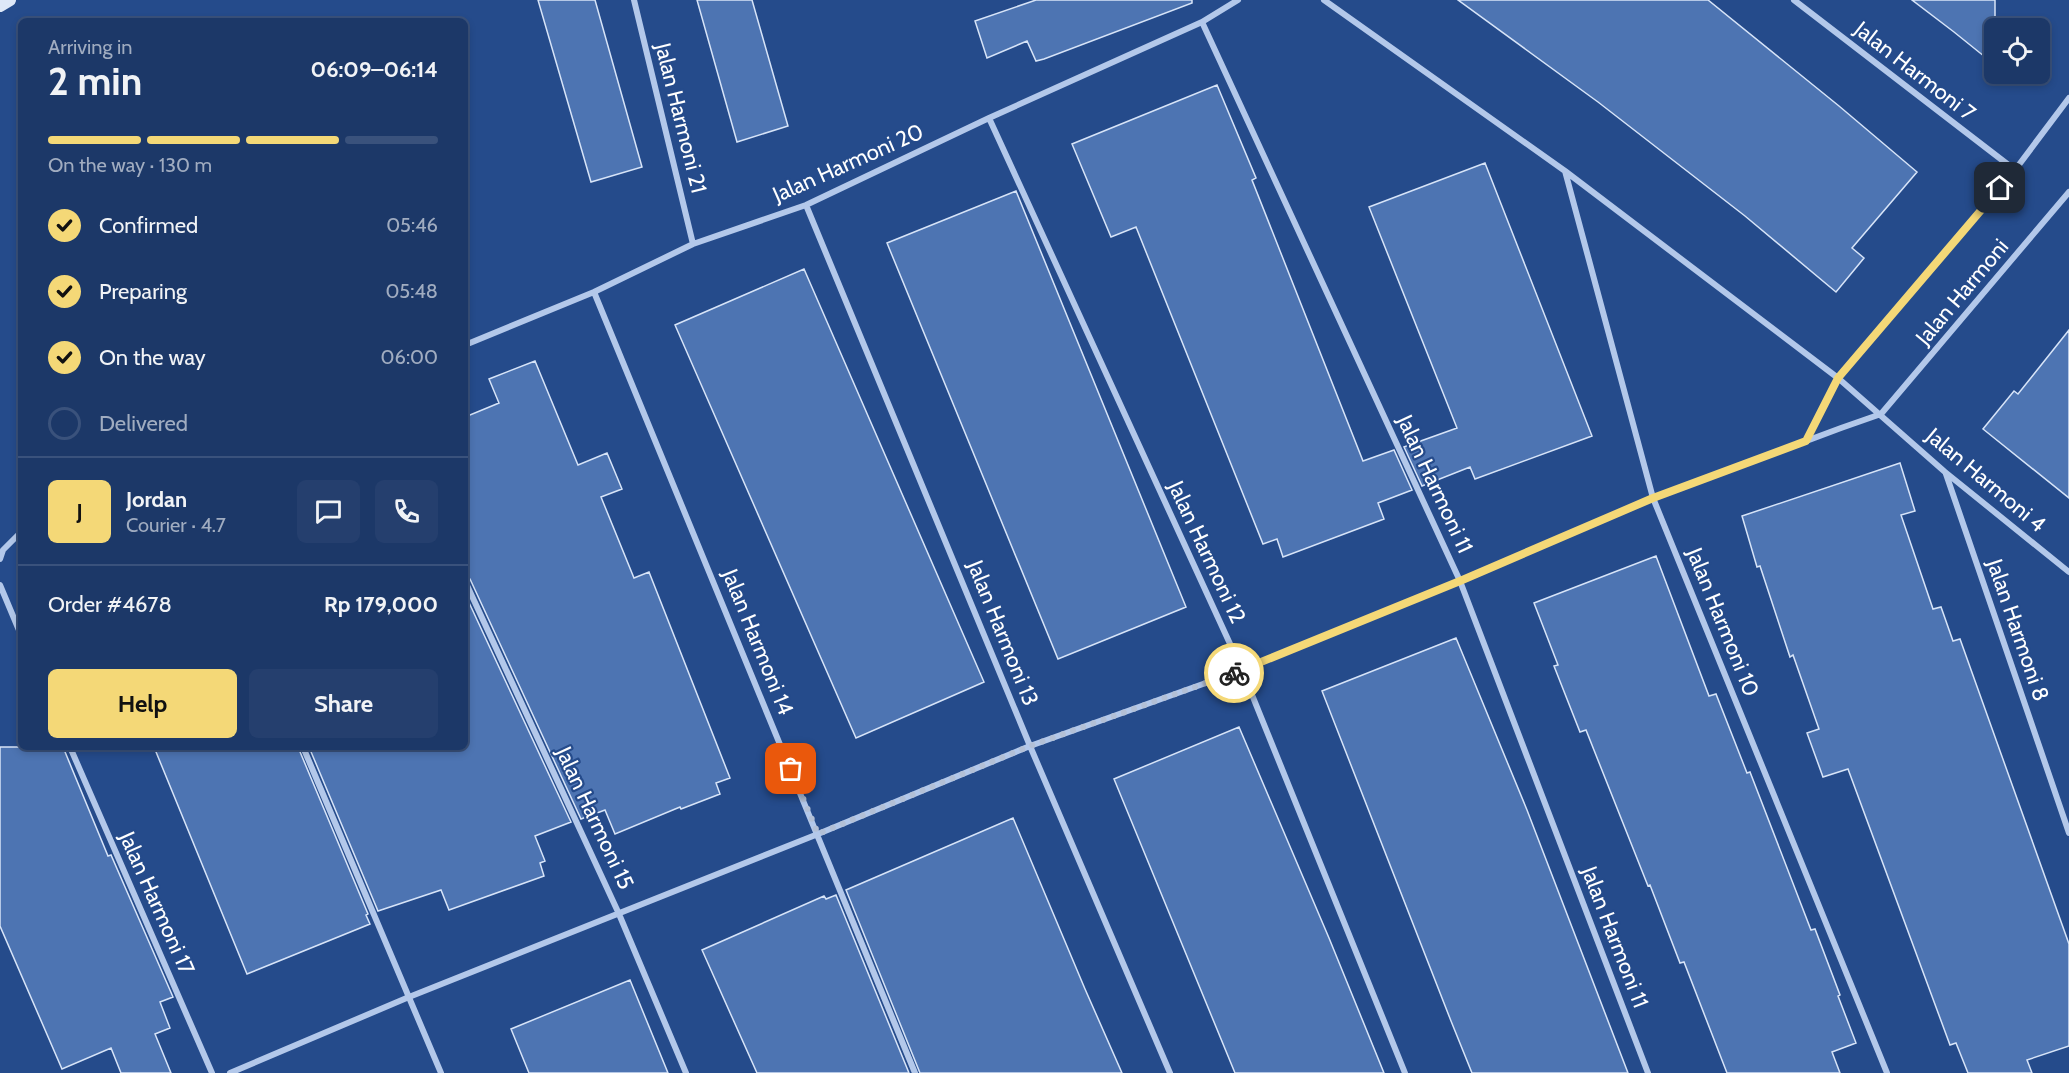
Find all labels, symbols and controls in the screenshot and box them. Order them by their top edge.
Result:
street label: Jalan Harmoni 7 [1848,15,1981,127]
map controls [1984,18,2050,84]
button: locate [1984,18,2050,84]
text: Arriving in [48,35,132,59]
street label: Jalan Harmoni 21 [649,39,713,196]
text: 06:09–06:14 [311,56,438,83]
text: 2 min [48,57,142,105]
street label: Jalan Harmoni 20 [768,118,927,209]
text: On the way · 130 m [48,153,212,177]
pin [1974,162,2025,213]
icon: home [1983,171,2016,204]
icon: check [48,209,81,242]
text: Confirmed [99,212,198,239]
text: 05:46 [386,213,438,237]
street label: Jalan Harmoni [1909,233,2014,351]
icon: check [48,275,81,308]
text: Preparing [99,278,187,305]
text: 05:48 [385,279,438,303]
icon: check [48,341,81,374]
text: On the way [99,344,206,371]
text: 06:00 [381,345,438,369]
text: Delivered [99,410,188,437]
street label: Jalan Harmoni 11 [1391,410,1479,557]
street label: Jalan Harmoni 4 [1920,422,2052,538]
street label: Jalan Harmoni 12 [1162,476,1252,627]
button: chat [297,480,360,543]
button: phone [375,480,438,543]
text: Jordan [126,486,187,513]
text: J [76,498,83,525]
text: Courier · 4.7 [126,513,226,537]
street label: Jalan Harmoni 10 [1681,543,1765,700]
street label: Jalan Harmoni 8 [1981,554,2055,705]
street label: Jalan Harmoni 13 [961,556,1044,710]
street label: Jalan Harmoni 14 [716,564,800,719]
text: Order #4678 [48,591,172,618]
text: Rp 179,000 [324,591,438,618]
courier [1204,643,1264,703]
icon: bike [1218,657,1251,690]
button: Help [48,669,237,738]
button: Share [249,669,438,738]
street label: Jalan Harmoni 15 [550,742,640,894]
pin [765,743,816,794]
icon: bag [774,752,807,785]
street label: Jalan Harmoni 17 [113,827,201,979]
street label: Jalan Harmoni 11 [1575,861,1654,1012]

